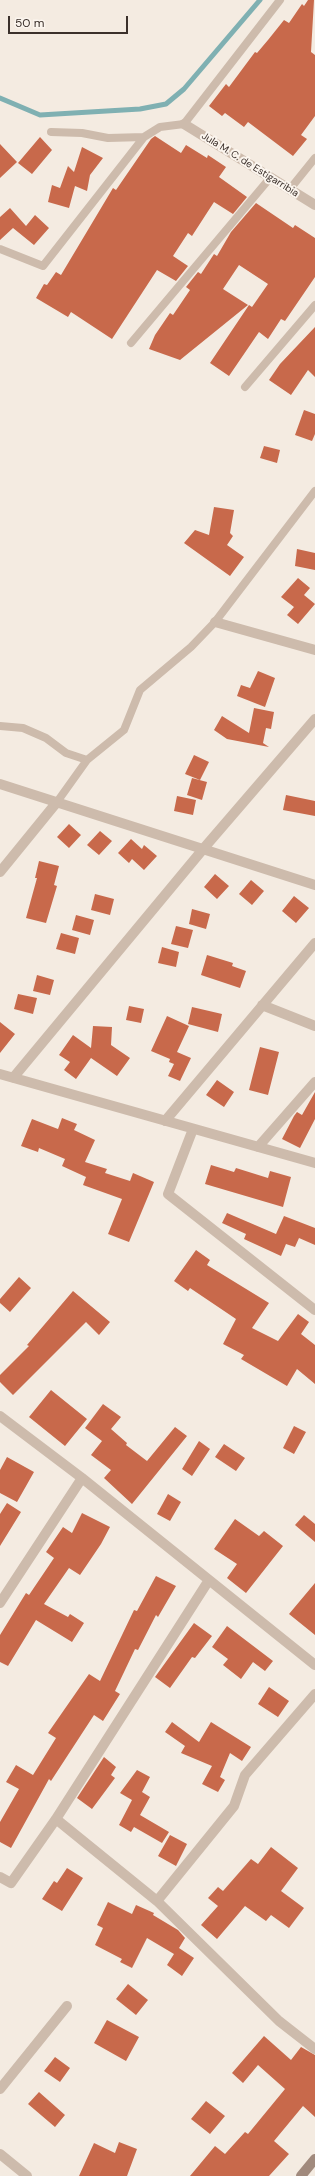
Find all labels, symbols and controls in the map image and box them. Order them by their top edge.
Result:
scale bar [10,8,130,34]
text: 50 m [15,15,44,31]
street label: Jula M. C. de Estigarribia [199,130,301,200]

